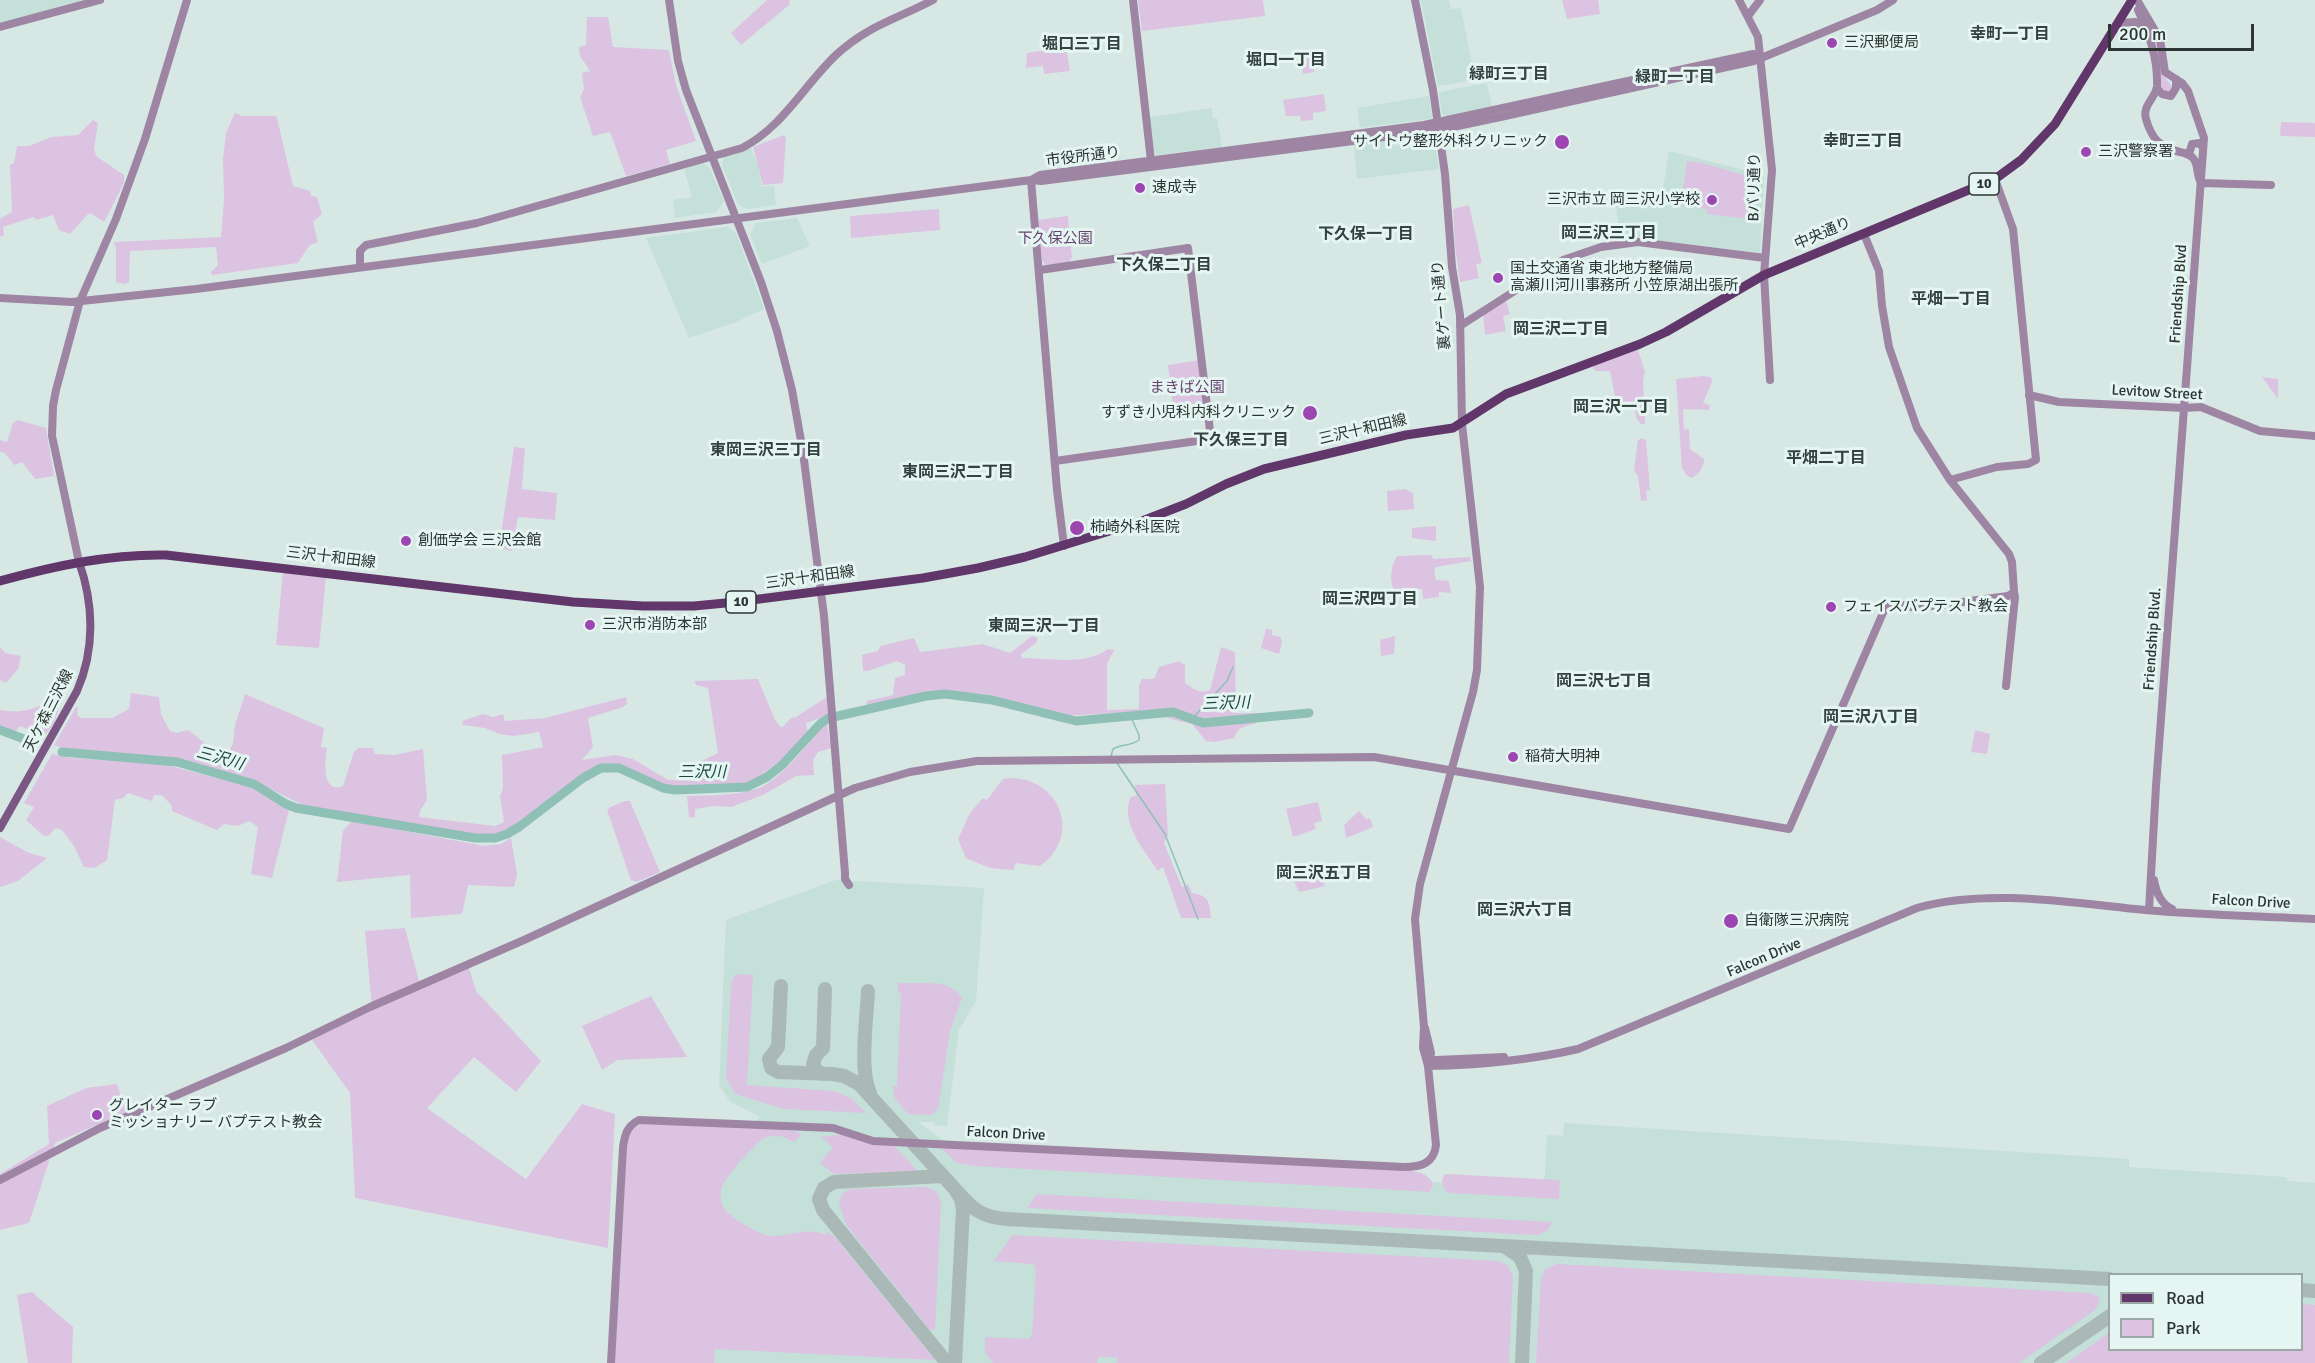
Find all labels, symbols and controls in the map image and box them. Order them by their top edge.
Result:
scale bar [2111,12,2256,50]
text: 200 m [2119,23,2166,45]
district label: 幸町一丁目 [1970,25,2050,45]
place label: 三沢郵便局 [1844,34,1919,52]
district label: 堀口三丁目 [1042,35,1122,55]
marker: 三沢郵便局 [1825,36,1839,50]
district label: 堀口一丁目 [1246,51,1326,71]
district label: 緑町三丁目 [1469,65,1549,85]
district label: 緑町一丁目 [1635,68,1715,88]
district label: 幸町三丁目 [1823,132,1903,152]
place label: サイトウ整形外科クリニック [1353,133,1548,151]
marker: サイトウ整形外科クリニック [1553,133,1571,151]
street label: 市役所通り [1045,143,1121,171]
place label: 三沢警察署 [2098,143,2173,161]
marker: 三沢警察署 [2079,145,2093,159]
street label: Bバリ通り [1745,152,1765,222]
road number: 10 [1969,173,1999,195]
place label: 速成寺 [1152,179,1197,197]
marker: 速成寺 [1133,181,1147,195]
place label: 三沢市立 岡三沢小学校 [1547,191,1700,209]
marker: 三沢市立 岡三沢小学校 [1705,193,1719,207]
street label: 中央通り [1792,214,1854,254]
district label: 岡三沢三丁目 [1561,224,1657,244]
district label: 下久保一丁目 [1318,225,1414,245]
park label: 下久保公園 [1018,230,1092,248]
street label: Friendship Blvd [2167,244,2191,344]
district label: 下久保二丁目 [1116,256,1212,276]
street label: 裏ゲート通り [1429,259,1455,351]
place label: 国土交通省 東北地方整備局 高瀬川河川事務所 小笠原湖出張所 [1510,260,1738,295]
marker: 国土交通省 東北地方整備局 高瀬川河川事務所 小笠原湖出張所 [1491,271,1505,285]
district label: 平畑一丁目 [1911,290,1991,310]
district label: 岡三沢二丁目 [1513,320,1609,340]
park label: まきば公園 [1150,379,1224,397]
street label: Levitow Street [2111,382,2203,404]
district label: 岡三沢一丁目 [1573,398,1669,418]
place label: すずき小児科内科クリニック [1101,404,1296,422]
marker: すずき小児科内科クリニック [1301,404,1319,422]
street label: 三沢十和田線 [1317,411,1409,449]
district label: 下久保三丁目 [1193,431,1289,451]
district label: 東岡三沢三丁目 [710,441,822,461]
district label: 平畑二丁目 [1786,449,1866,469]
district label: 東岡三沢二丁目 [902,463,1014,483]
marker: 柿崎外科医院 [1068,519,1086,537]
place label: 柿崎外科医院 [1090,519,1180,537]
place label: 創価学会 三沢会館 [418,532,541,550]
marker: 創価学会 三沢会館 [399,534,413,548]
street label: 三沢十和田線 [285,544,377,572]
street label: 三沢十和田線 [764,563,856,593]
street label: Friendship Blvd. [2140,587,2166,691]
district label: 岡三沢四丁目 [1322,590,1418,610]
road number: 10 [726,591,756,613]
place label: フェイスバプテスト教会 [1843,598,2008,616]
marker: フェイスバプテスト教会 [1824,600,1838,614]
place label: 三沢市消防本部 [602,616,707,634]
district label: 東岡三沢一丁目 [988,617,1100,637]
marker: 三沢市消防本部 [583,618,597,632]
street label: 天ケ森三沢線 [21,667,77,755]
district label: 岡三沢七丁目 [1556,672,1652,692]
water label: 三沢川 [1202,694,1250,714]
district label: 岡三沢八丁目 [1823,708,1919,728]
water label: 三沢川 [194,743,246,775]
place label: 稲荷大明神 [1525,748,1600,766]
marker: 稲荷大明神 [1506,750,1520,764]
water label: 三沢川 [678,763,726,783]
district label: 岡三沢五丁目 [1276,864,1372,884]
street label: Falcon Drive [2211,891,2291,913]
district label: 岡三沢六丁目 [1477,901,1573,921]
marker: 自衛隊三沢病院 [1722,912,1740,930]
place label: 自衛隊三沢病院 [1744,912,1849,930]
street label: Falcon Drive [1724,934,1804,982]
place label: グレイター ラブ ミッショナリー バプテスト教会 [109,1097,322,1132]
marker: グレイター ラブ ミッショナリー バプテスト教会 [90,1108,104,1122]
street label: Falcon Drive [966,1123,1046,1145]
legend [2108,1273,2303,1351]
text: Road [2166,1287,2205,1309]
text: Park [2166,1317,2201,1339]

